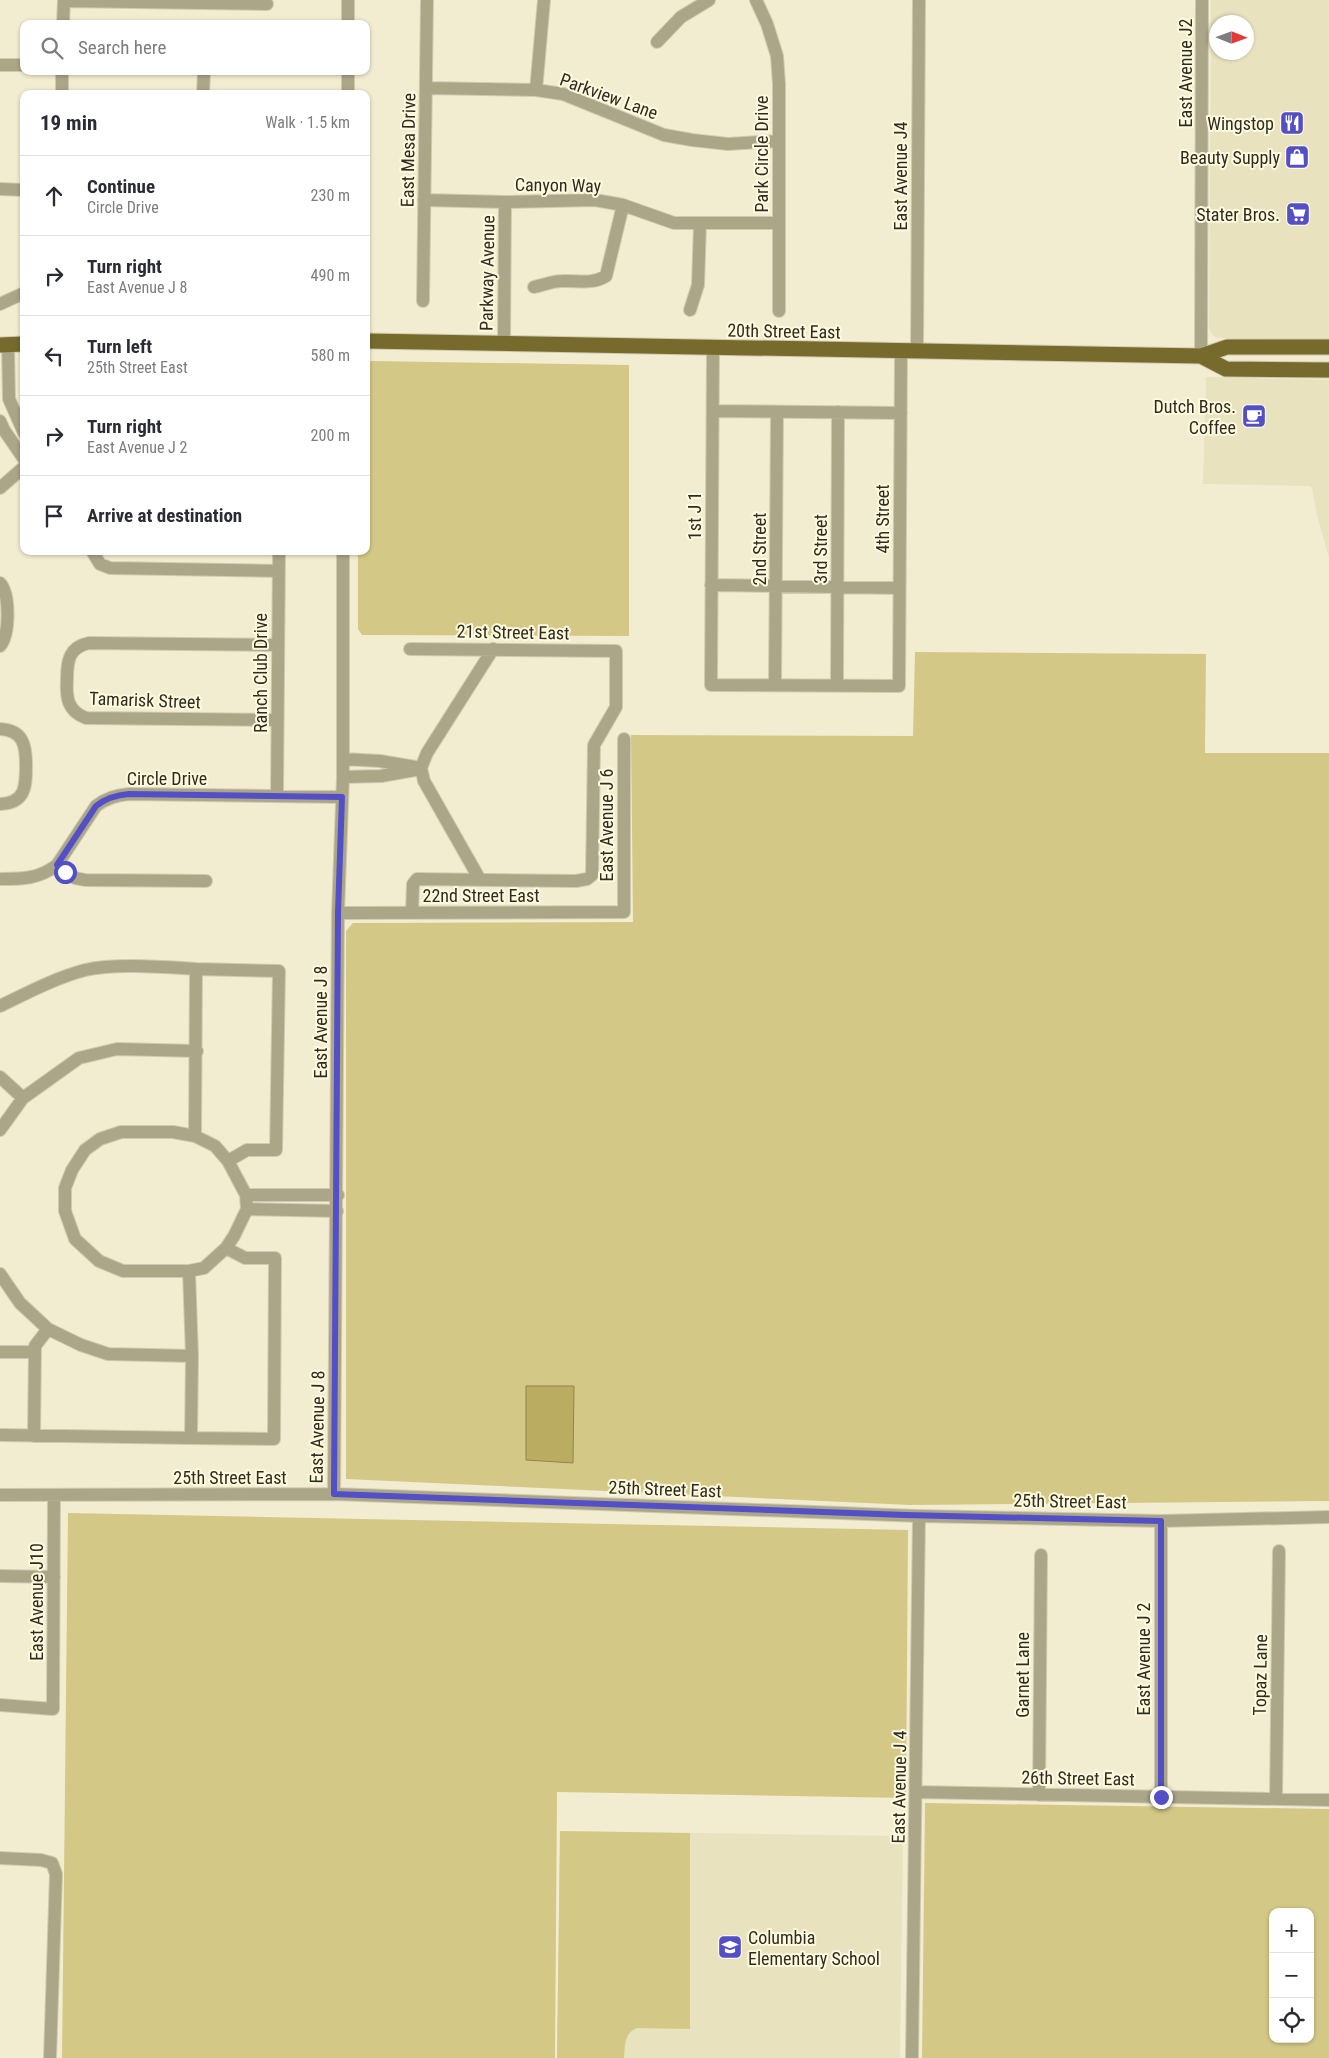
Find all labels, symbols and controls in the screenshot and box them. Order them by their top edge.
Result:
north arrow [1209,15,1254,60]
street label: East Avenue J2 [1175,19,1196,127]
search box [20,20,370,75]
icon: search [38,34,66,62]
text: Search here [78,36,166,59]
street label: Parkview Lane [557,69,661,123]
street label: East Mesa Drive [397,93,419,207]
street label: Park Circle Drive [751,96,772,212]
restaurant icon: Wingstop [1279,110,1305,136]
text: 19 min [40,111,97,135]
text: Walk · 1.5 km [265,113,350,132]
place label: Wingstop [1207,113,1274,134]
street label: East Avenue J4 [890,122,911,230]
shop icon: Beauty Supply [1284,144,1310,170]
place label: Beauty Supply [1180,147,1280,168]
street label: Canyon Way [515,174,602,196]
text: Continue [87,175,155,198]
icon: ahead [40,182,68,210]
text: 230 m [311,186,350,205]
text: Circle Drive [87,198,159,217]
supermarket icon: Stater Bros. [1285,201,1311,227]
place label: Stater Bros. [1196,204,1280,225]
street label: Parkway Avenue [475,215,499,331]
text: Turn right [87,255,162,278]
icon: right [40,262,68,290]
text: 490 m [311,266,350,285]
text: East Avenue J 8 [87,278,187,297]
street label: 20th Street East [727,320,841,342]
text: Turn left [87,335,152,358]
icon: left [40,342,68,370]
text: 580 m [311,346,350,365]
text: 25th Street East [87,358,188,377]
place label: Dutch Bros. Coffee [1153,396,1236,438]
cafe icon: Dutch Bros. Coffee [1241,403,1267,429]
text: Turn right [87,415,162,438]
icon: right [40,422,68,450]
text: 200 m [311,426,350,445]
text: East Avenue J 2 [87,438,187,457]
street label: 4th Street [872,484,893,554]
street label: 1st J 1 [684,492,705,540]
icon: arrive [40,502,68,530]
text: Arrive at destination [87,504,242,527]
street label: 2nd Street [749,513,770,585]
street label: 3rd Street [810,514,831,584]
street label: Ranch Club Drive [250,613,271,733]
street label: 21st Street East [456,621,570,643]
street label: Tamarisk Street [89,688,201,712]
street label: Circle Drive [127,768,207,789]
street label: East Avenue J 6 [596,769,617,881]
route start [54,861,77,884]
street label: 22nd Street East [423,885,539,906]
street label: East Avenue J 8 [310,966,331,1078]
street label: East Avenue J 8 [306,1370,328,1484]
street label: 25th Street East [173,1467,287,1488]
street label: 25th Street East [608,1477,722,1501]
street label: 25th Street East [1013,1490,1127,1512]
street label: East Avenue J10 [26,1543,47,1661]
street label: East Avenue J 2 [1133,1602,1154,1715]
street label: Garnet Lane [1012,1632,1033,1718]
street label: Topaz Lane [1249,1634,1271,1716]
street label: East Avenue J 4 [888,1730,910,1844]
street label: 26th Street East [1021,1767,1135,1789]
route end [1150,1786,1173,1809]
map controls [1269,1908,1314,2043]
button: + [1269,1908,1314,1953]
place label: Columbia Elementary School [748,1927,880,1969]
school or university icon: Columbia Elementary School [717,1934,743,1960]
button: − [1269,1953,1314,1998]
button: locate [1269,1998,1314,2043]

